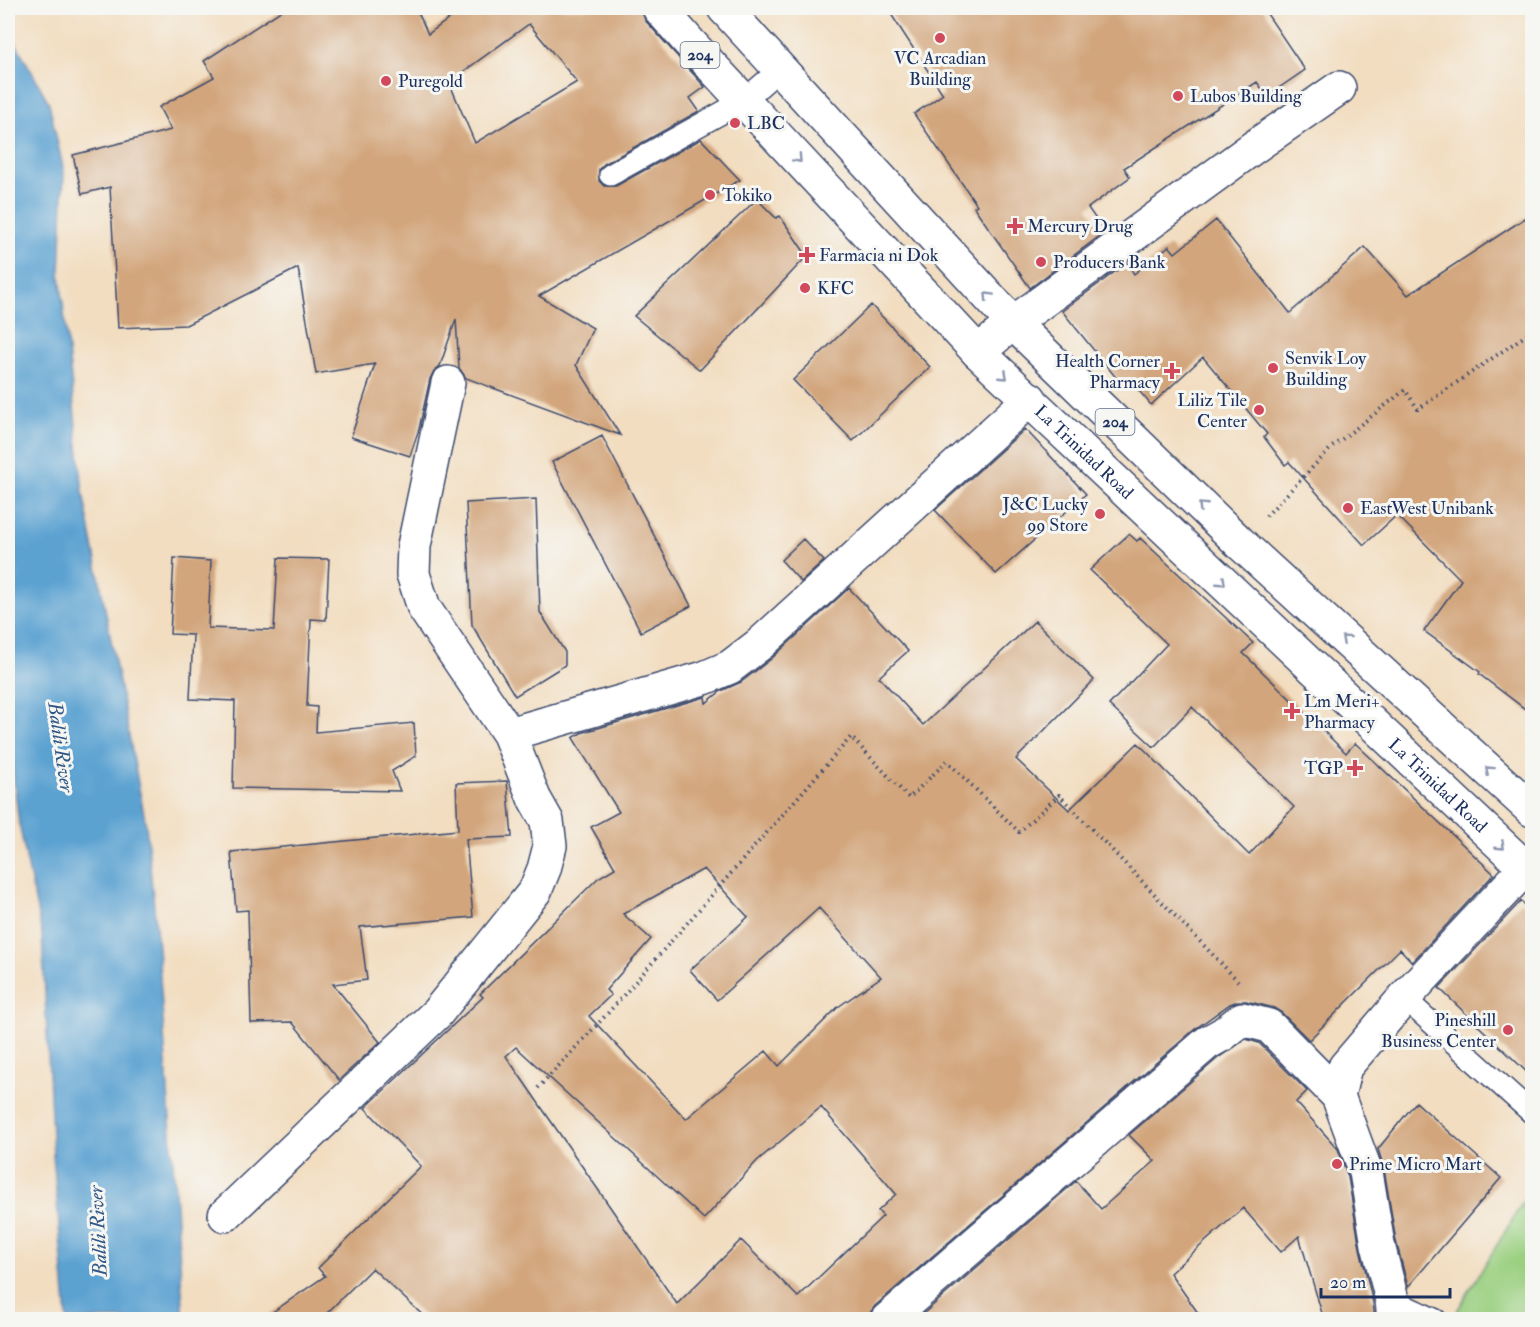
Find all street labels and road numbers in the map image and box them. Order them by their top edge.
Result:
road number: 204 [680,42,720,68]
street label: La Trinidad Road [1030,400,1139,504]
road number: 204 [1096,409,1134,435]
street label: La Trinidad Road [1383,733,1492,838]

